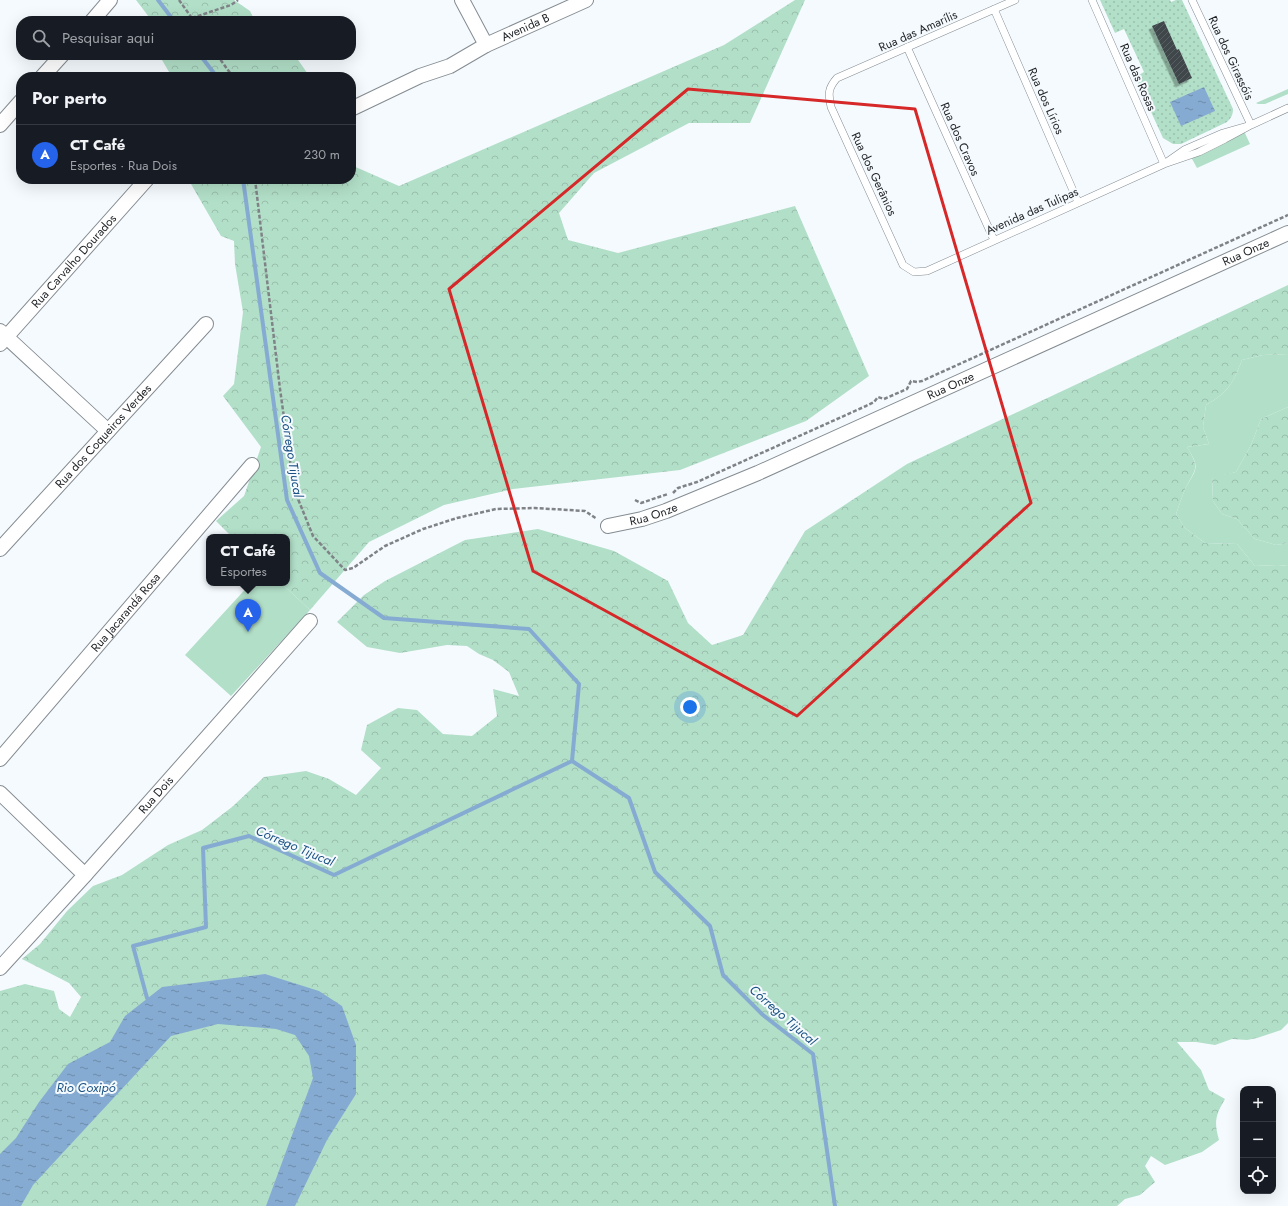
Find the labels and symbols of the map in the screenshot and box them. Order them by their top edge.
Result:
street label: Rua das Amarílis [876,6,960,56]
street label: Avenida B [498,8,553,46]
street label: Rua dos Girassóis [1204,13,1258,103]
street label: Rua das Rosas [1115,40,1161,114]
street label: Rua dos Lírios [1023,65,1069,137]
street label: Rua dos Cravos [936,99,984,179]
street label: Rua dos Gerânios [847,129,901,219]
street label: Avenida das Tulipas [983,182,1081,239]
street label: Rua Carvalho Dourados [27,210,121,312]
street label: Rua Onze [1219,234,1272,271]
street label: Rua Onze [924,367,977,404]
street label: Rua dos Coqueiros Verdes [51,380,156,492]
water label: Córrego Tijucal [276,413,308,500]
street label: Rua Onze [628,498,680,530]
street label: Rua Jacarandá Rosa [87,569,165,656]
pin: A [235,599,261,632]
your location [680,697,700,717]
street label: Rua Dois [134,772,178,818]
water label: Córrego Tijucal [253,821,338,871]
water label: Córrego Tijucal [745,980,822,1050]
water label: Rio Coxipó [56,1078,116,1097]

